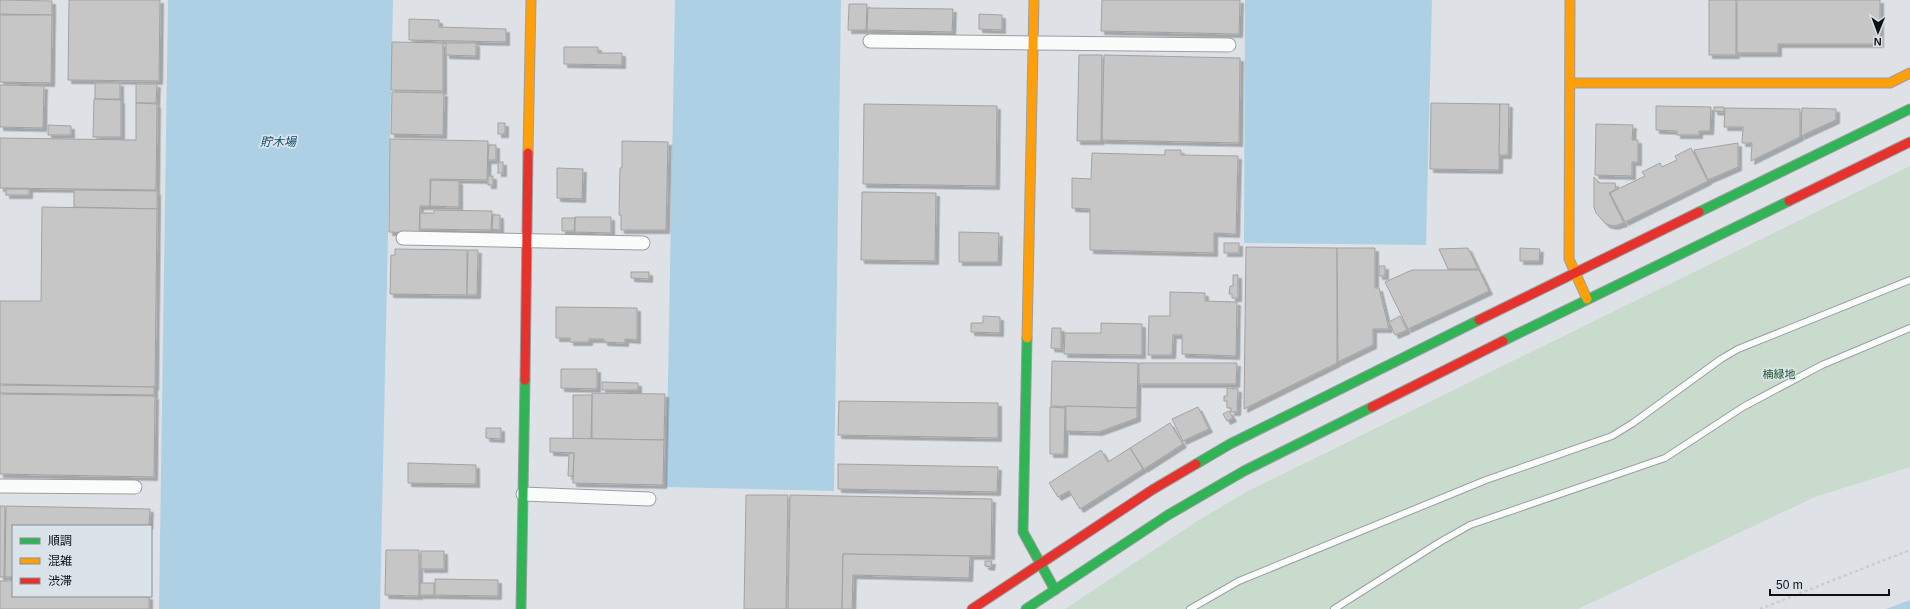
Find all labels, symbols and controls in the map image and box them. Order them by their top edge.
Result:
north arrow [1858,12,1898,52]
text: N [1874,36,1882,48]
water label: 貯木場 [260,135,298,149]
park label: 楠緑地 [1763,368,1796,380]
legend [12,525,152,597]
text: 順調 [48,534,72,548]
text: 混雑 [48,554,72,568]
scale bar [1770,571,1889,597]
text: 渋滞 [48,574,72,588]
text: 50 m [1776,578,1803,592]

